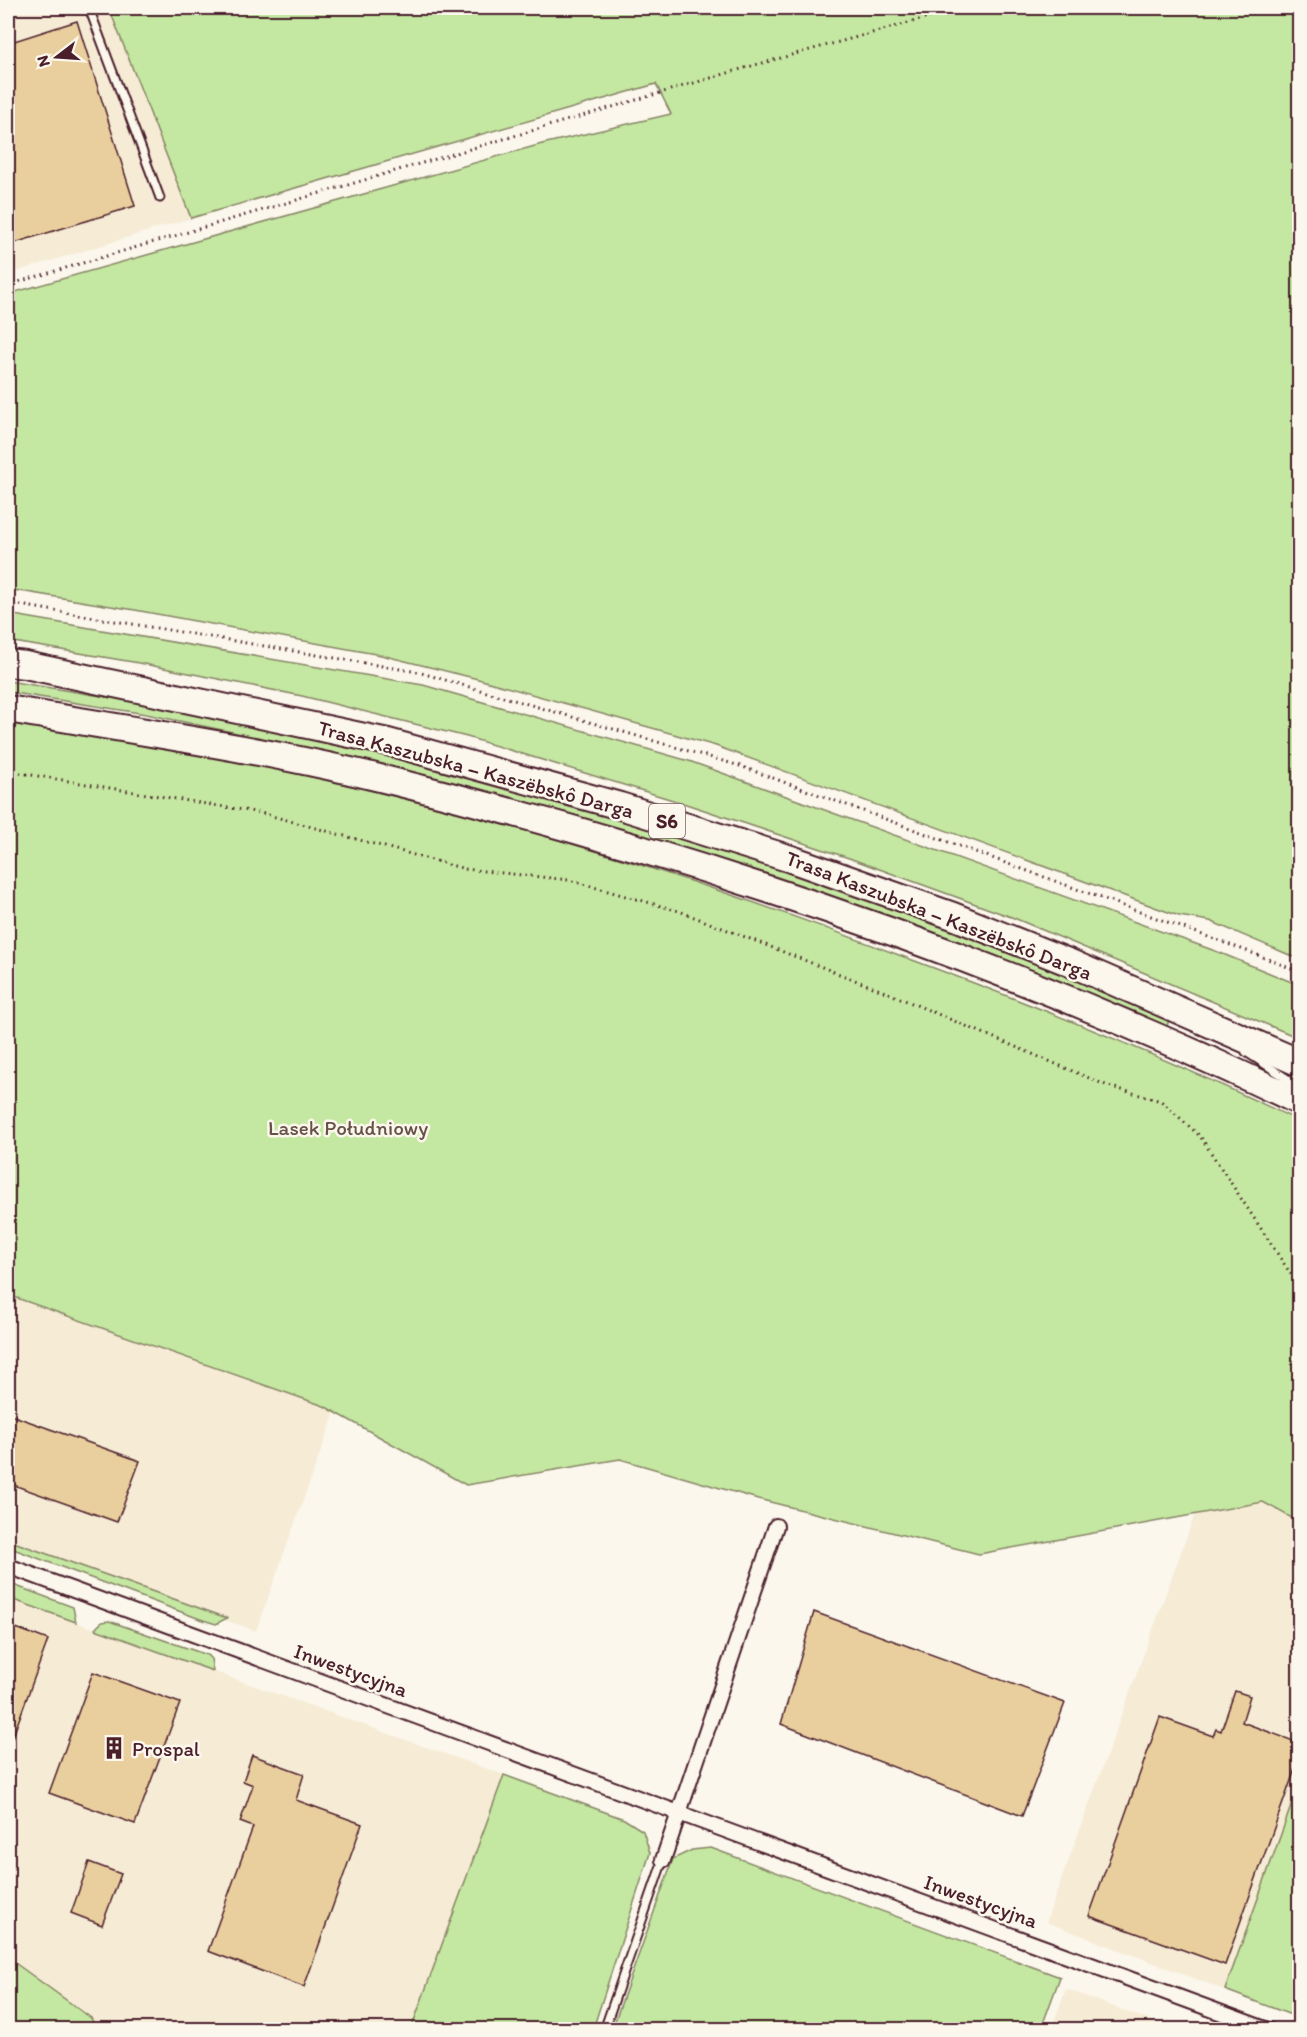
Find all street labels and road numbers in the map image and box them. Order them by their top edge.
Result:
street label: Trasa Kaszubska – Kaszëbskô Darga [316,715,636,823]
road number: S6 [649,804,685,838]
street label: Trasa Kaszubska – Kaszëbskô Darga [783,845,1095,985]
street label: Inwestycyjna [291,1638,411,1702]
street label: Inwestycyjna [921,1869,1041,1933]

